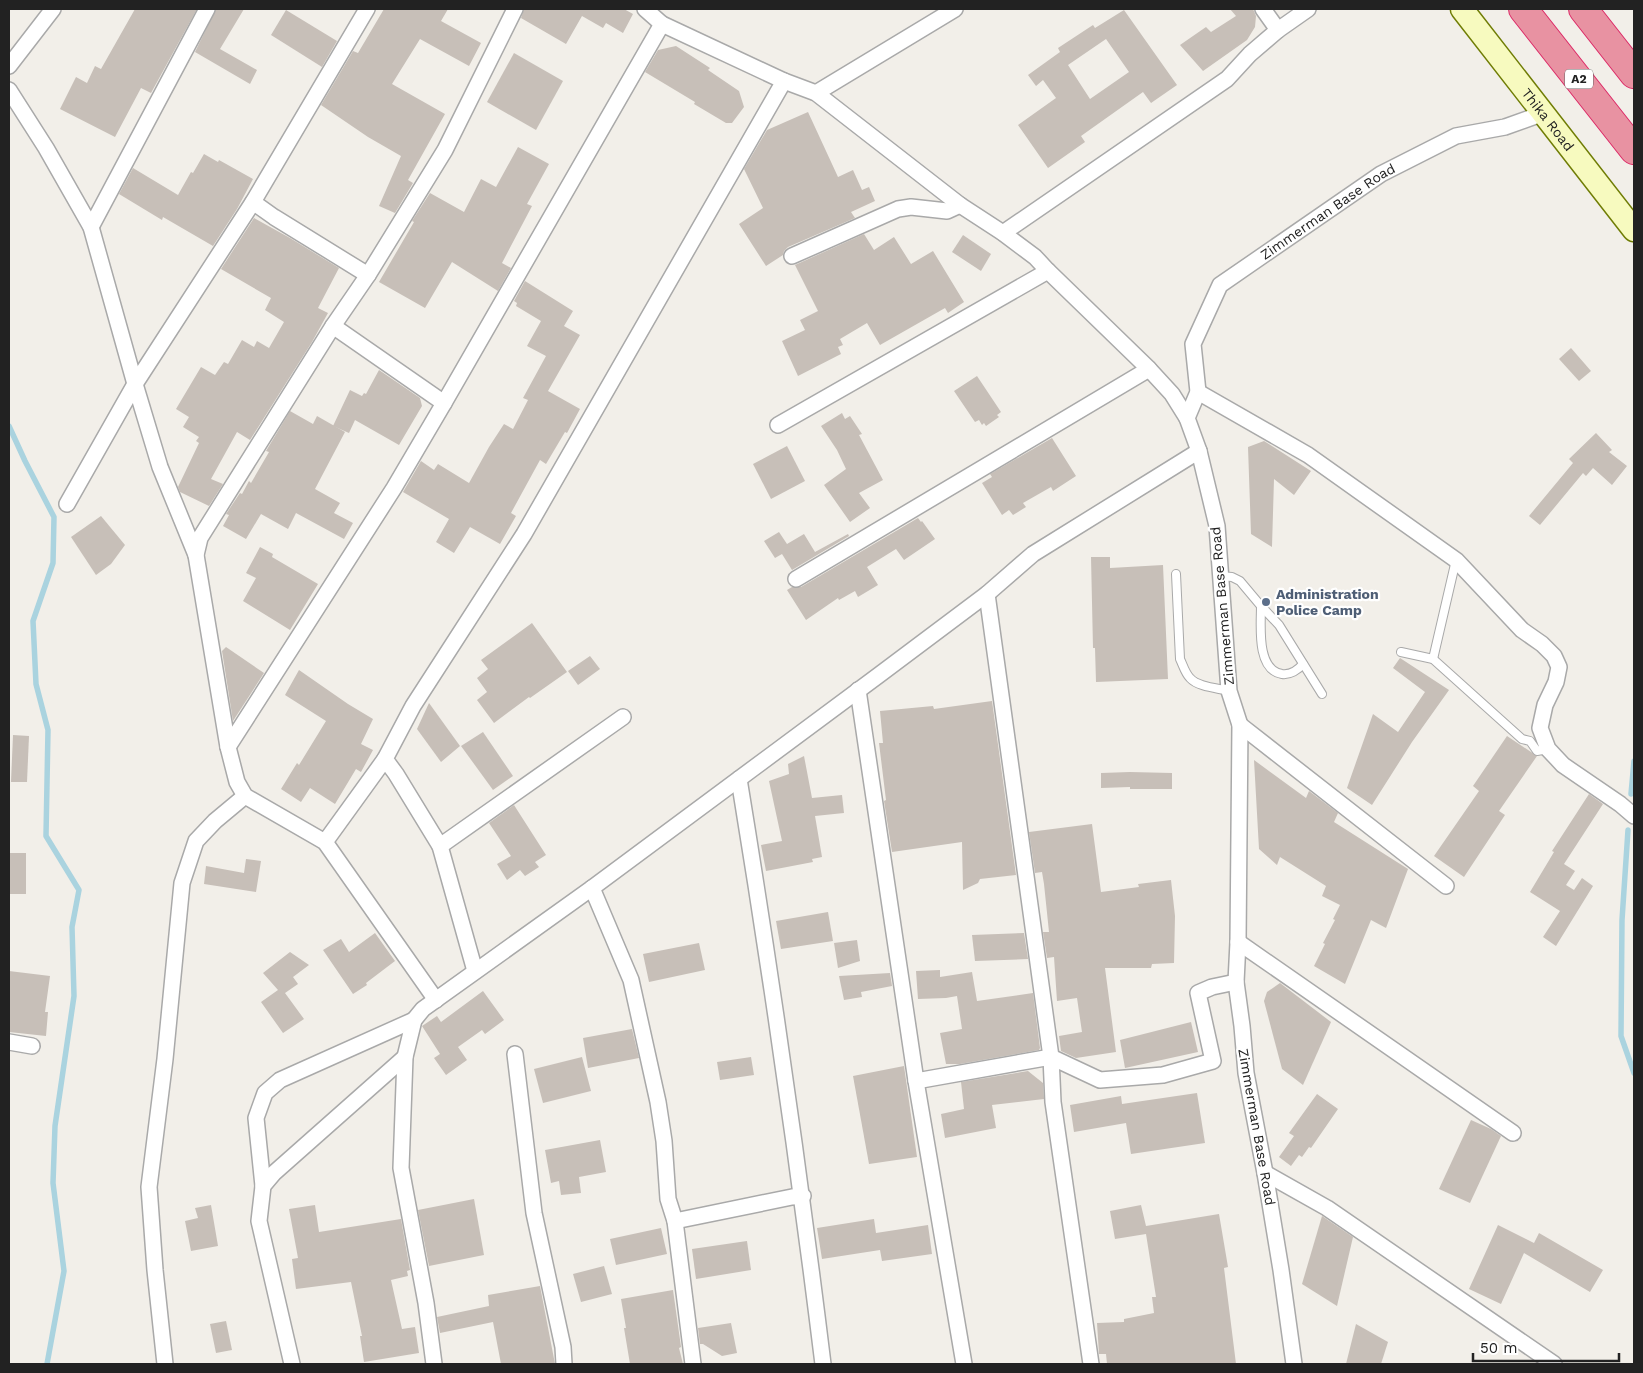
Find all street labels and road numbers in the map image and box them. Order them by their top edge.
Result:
road number: A2 [1565,70,1593,88]
street label: Thika Road [1519,85,1577,154]
street label: Zimmerman Base Road [1257,160,1398,263]
street label: Zimmerman Base Road [1207,526,1237,686]
street label: Zimmerman Base Road [1235,1047,1279,1207]

